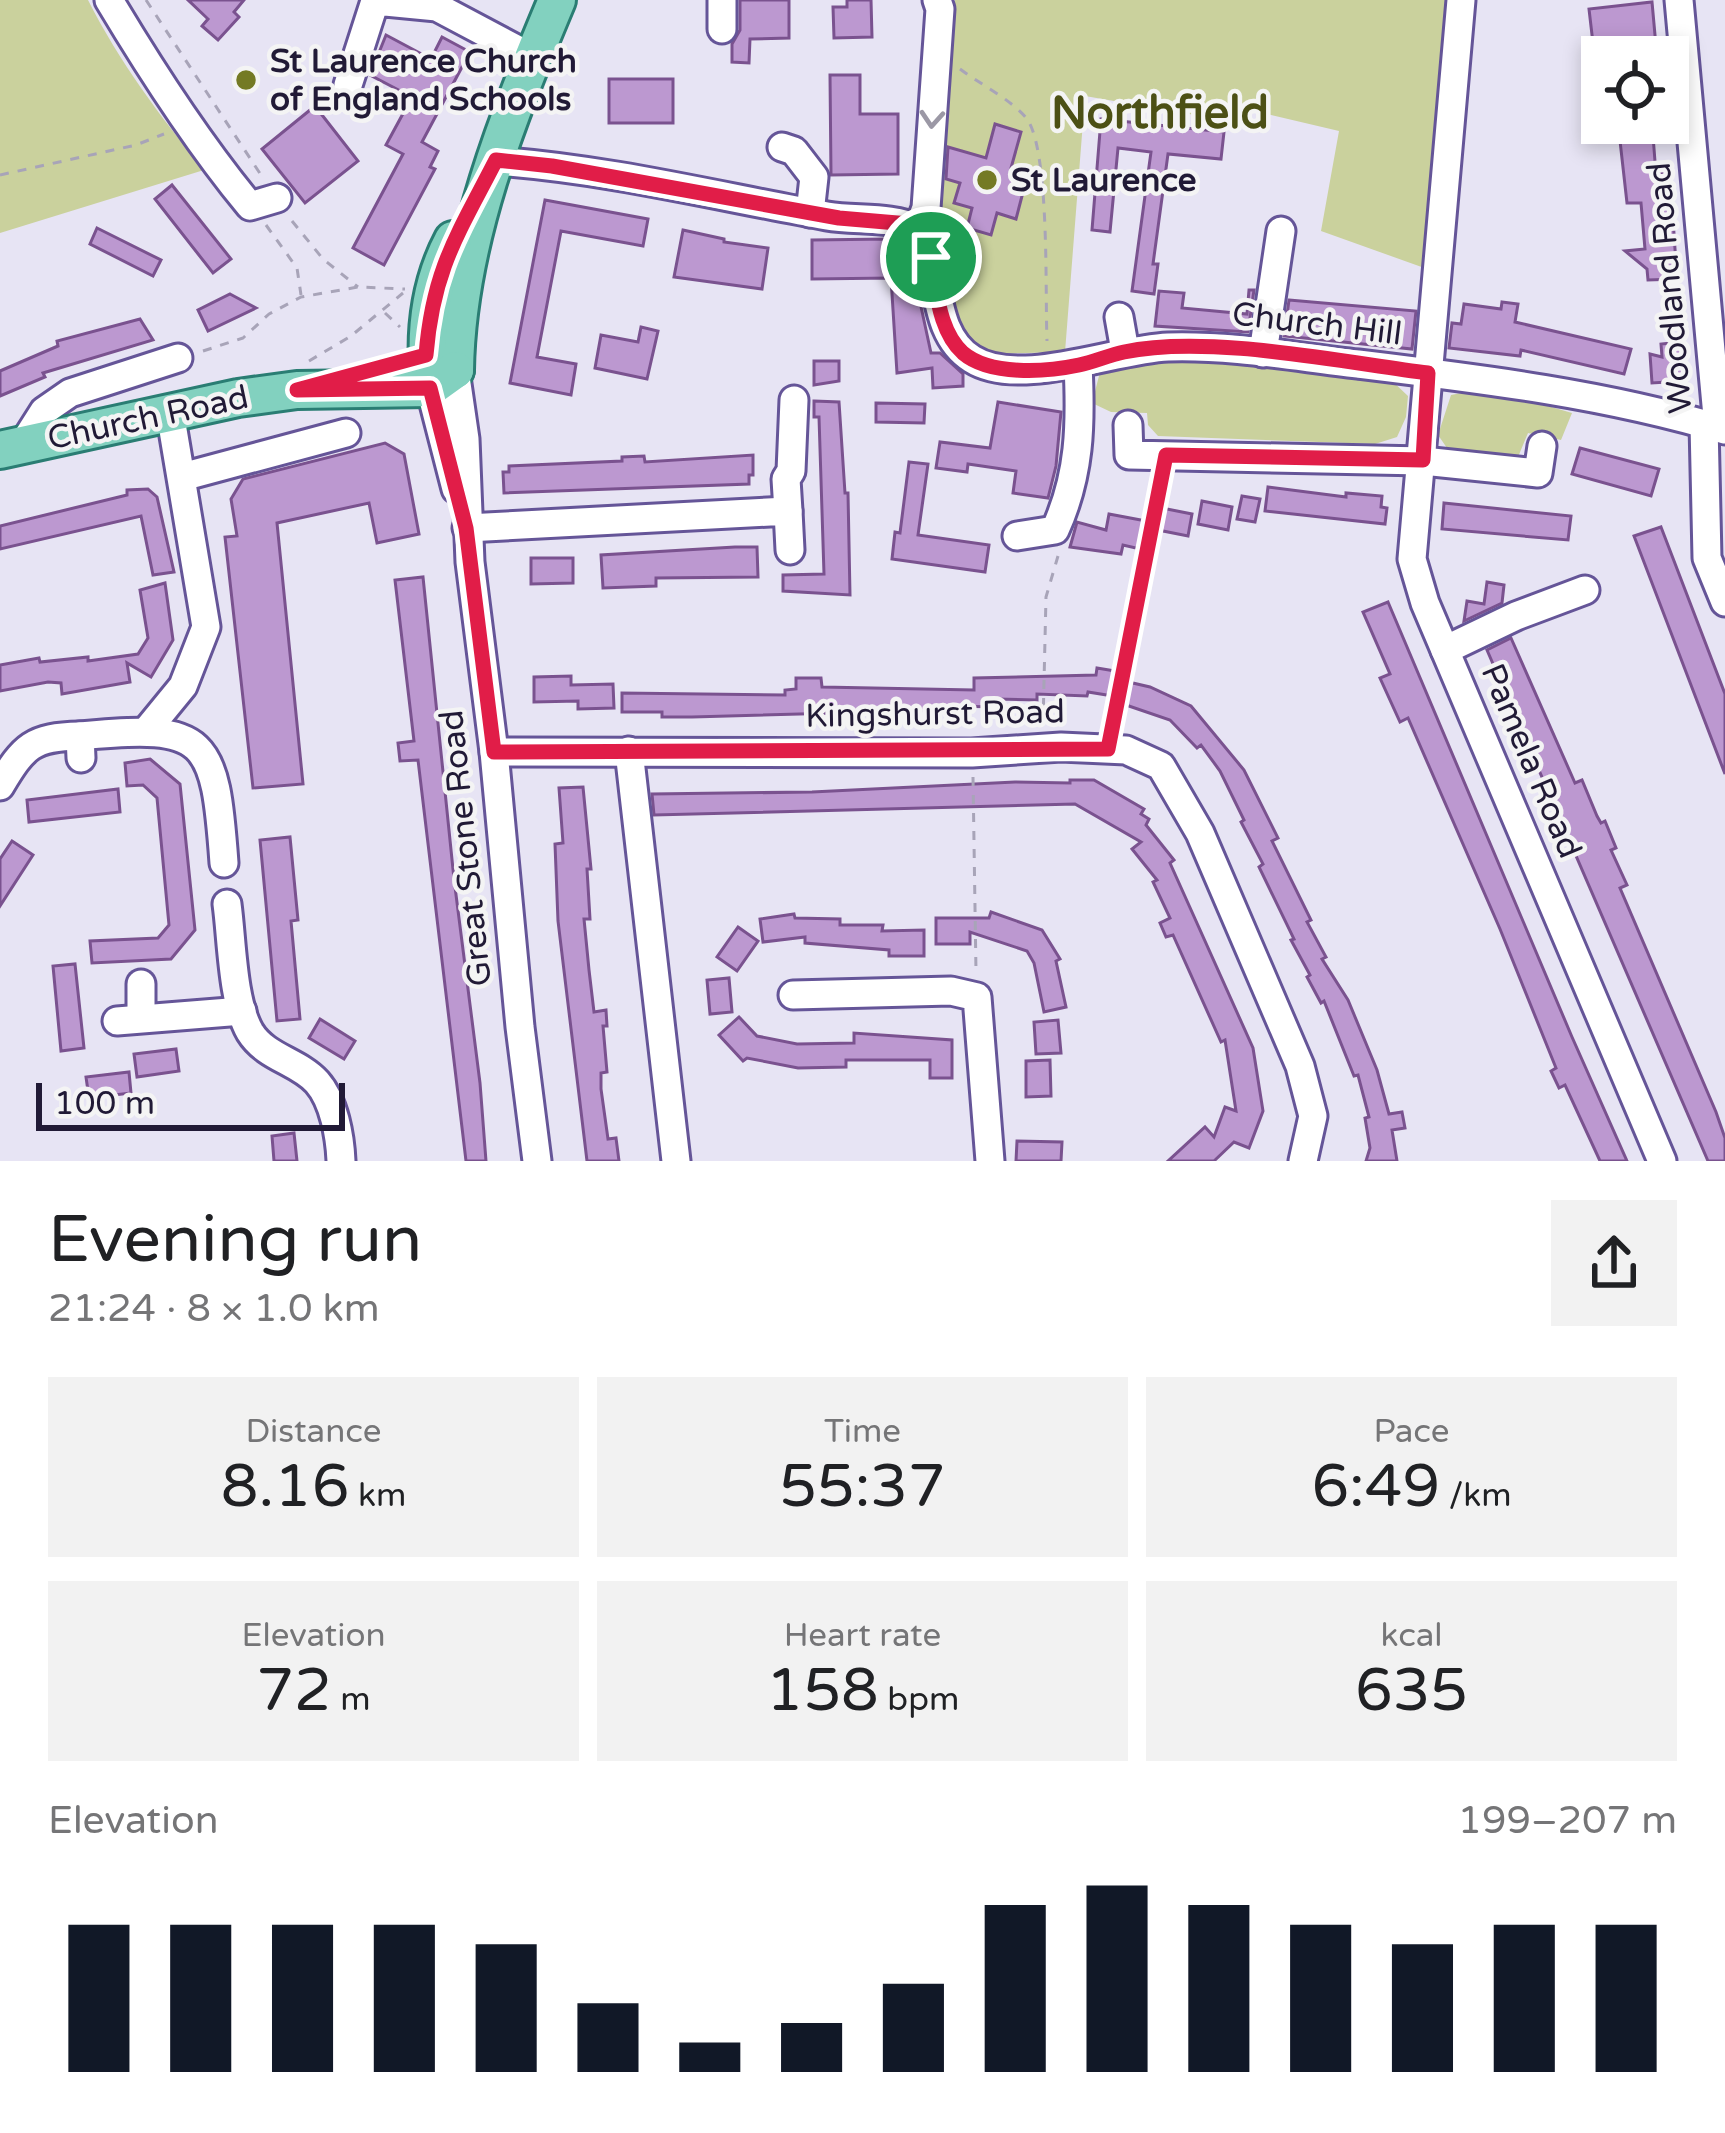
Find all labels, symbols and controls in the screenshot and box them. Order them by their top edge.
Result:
map controls [1581,36,1689,144]
button: locate [1581,36,1689,144]
place label: St Laurence Church of England Schools [270,42,577,119]
marker: St Laurence Church of England Schools [233,67,259,93]
district label: Northfield [1051,87,1269,141]
one-way arrow [919,110,945,129]
place label: St Laurence [1011,161,1196,200]
street label: Woodland Road [1640,161,1700,415]
marker: St Laurence [974,167,1000,193]
pin [880,206,982,308]
icon: arrive [898,224,964,290]
street label: Church Hill [1230,294,1404,354]
street label: Church Road [44,378,252,458]
street label: Pamela Road [1473,658,1589,864]
street label: Kingshurst Road [805,692,1065,736]
street label: Great Stone Road [432,708,500,988]
scale bar [36,1077,345,1130]
text: 100 m [54,1084,155,1123]
text: Evening run [48,1200,422,1280]
button: share [1551,1200,1677,1326]
text: 21:24 · 8 × 1.0 km [48,1285,380,1332]
text: Distance [246,1412,381,1451]
text: Time [824,1412,901,1451]
text: Pace [1374,1412,1450,1451]
text: 8.16 [221,1451,349,1523]
text: 55:37 [779,1451,946,1523]
text: 6:49 [1311,1451,1440,1523]
text: km [349,1476,406,1515]
text: /km [1440,1476,1512,1515]
text: Elevation [241,1616,386,1655]
text: Heart rate [784,1616,941,1655]
text: kcal [1380,1616,1443,1655]
text: 72 [256,1655,332,1727]
text: 158 [766,1655,879,1727]
text: 635 [1355,1655,1468,1727]
text: m [332,1680,371,1719]
text: bpm [879,1680,959,1719]
text: Elevation [48,1797,218,1844]
text: 199–207 m [1457,1797,1677,1844]

